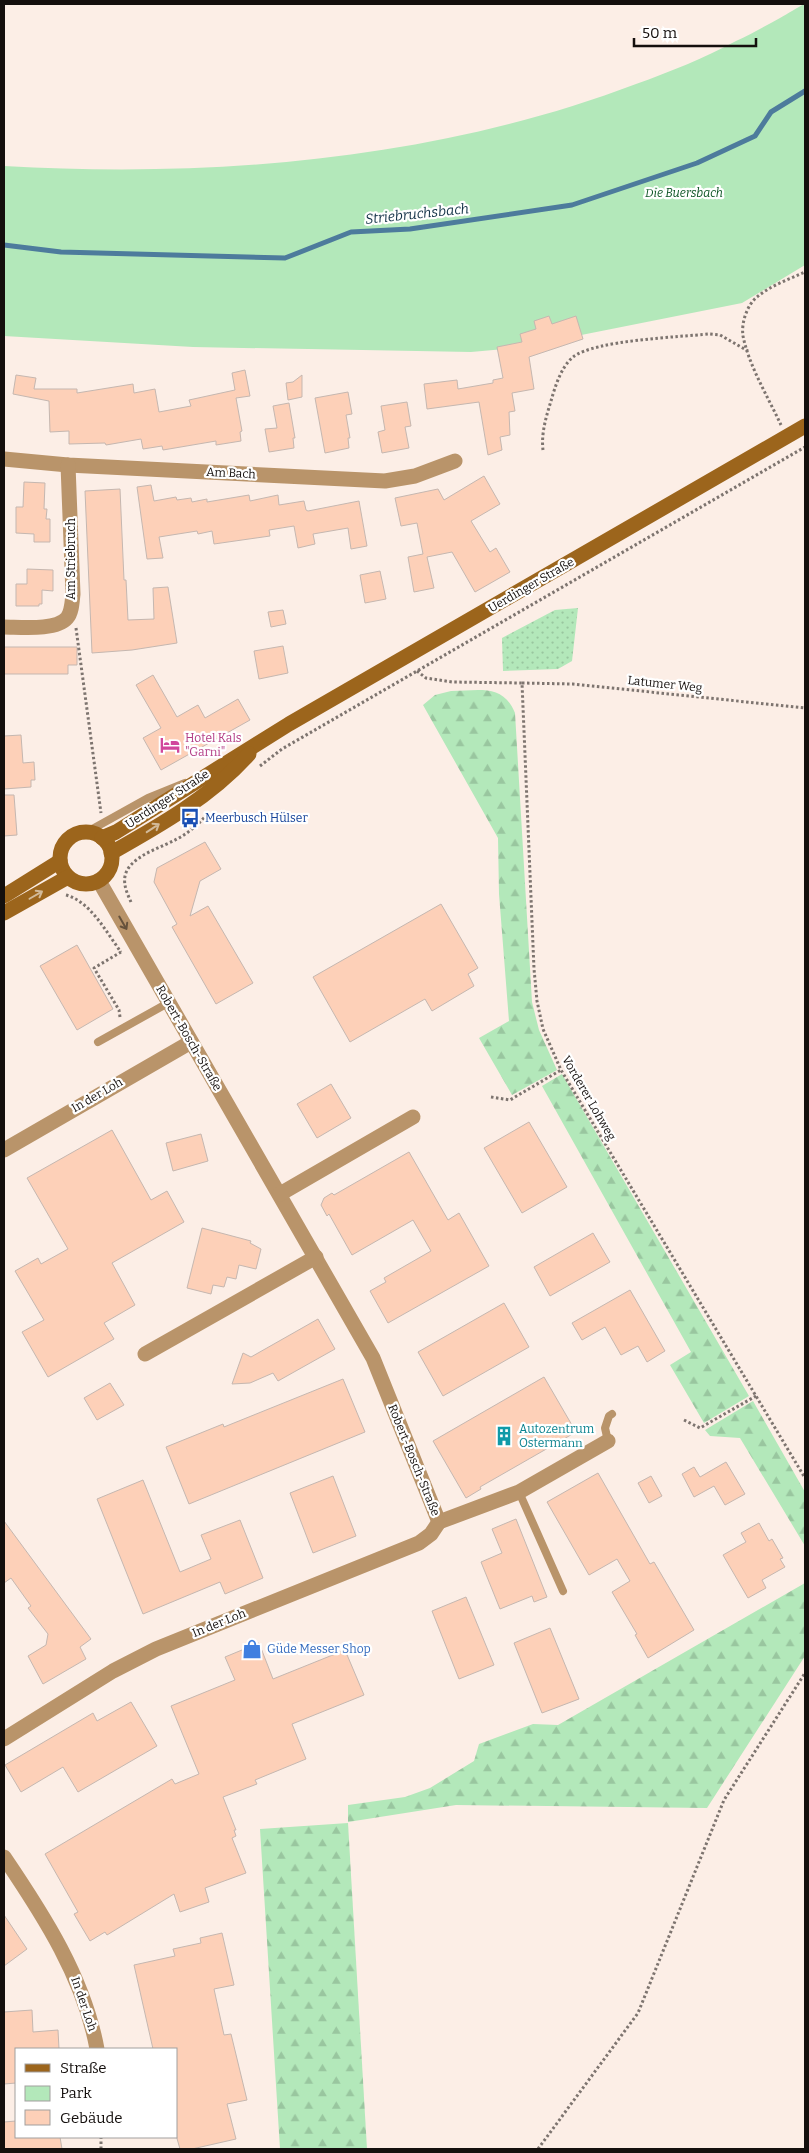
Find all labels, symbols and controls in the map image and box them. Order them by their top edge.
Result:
scale bar [634,15,756,47]
text: 50 m [642,24,678,42]
park label: Die Buersbach [645,186,723,200]
water label: Striebruchsbach [364,200,470,228]
street label: Am Bach [206,465,257,481]
street label: Am Striebruch [64,518,78,600]
street label: Uerdinger Straße [486,555,576,615]
street label: Latumer Weg [627,673,703,695]
place label: Hotel Kals "Garni" [185,731,242,759]
hotel icon: Hotel Kals "Garni" [159,734,181,756]
street label: Uerdinger Straße [123,767,211,831]
bus stop icon: Meerbusch Hülser [179,807,201,829]
place label: Meerbusch Hülser [205,811,308,825]
one-way arrow [145,822,159,832]
one-way arrow [28,890,43,900]
one-way arrow [118,916,128,930]
street label: Robert-Bosch-Straße [153,983,225,1093]
street label: Vorderer Lohweg [559,1053,619,1143]
street label: In der Loh [69,1075,125,1115]
street label: Robert-Bosch-Straße [385,1402,443,1518]
place label: Autozentrum Ostermann [519,1422,595,1450]
building icon: Autozentrum Ostermann [493,1425,515,1447]
street label: In der Loh [190,1606,248,1640]
shop icon: Güde Messer Shop [241,1638,263,1660]
place label: Güde Messer Shop [267,1642,371,1656]
street label: In der Loh [68,1975,100,2033]
legend [15,2048,178,2138]
text: Straße [60,2059,106,2077]
text: Park [60,2084,92,2102]
text: Gebäude [60,2109,123,2127]

